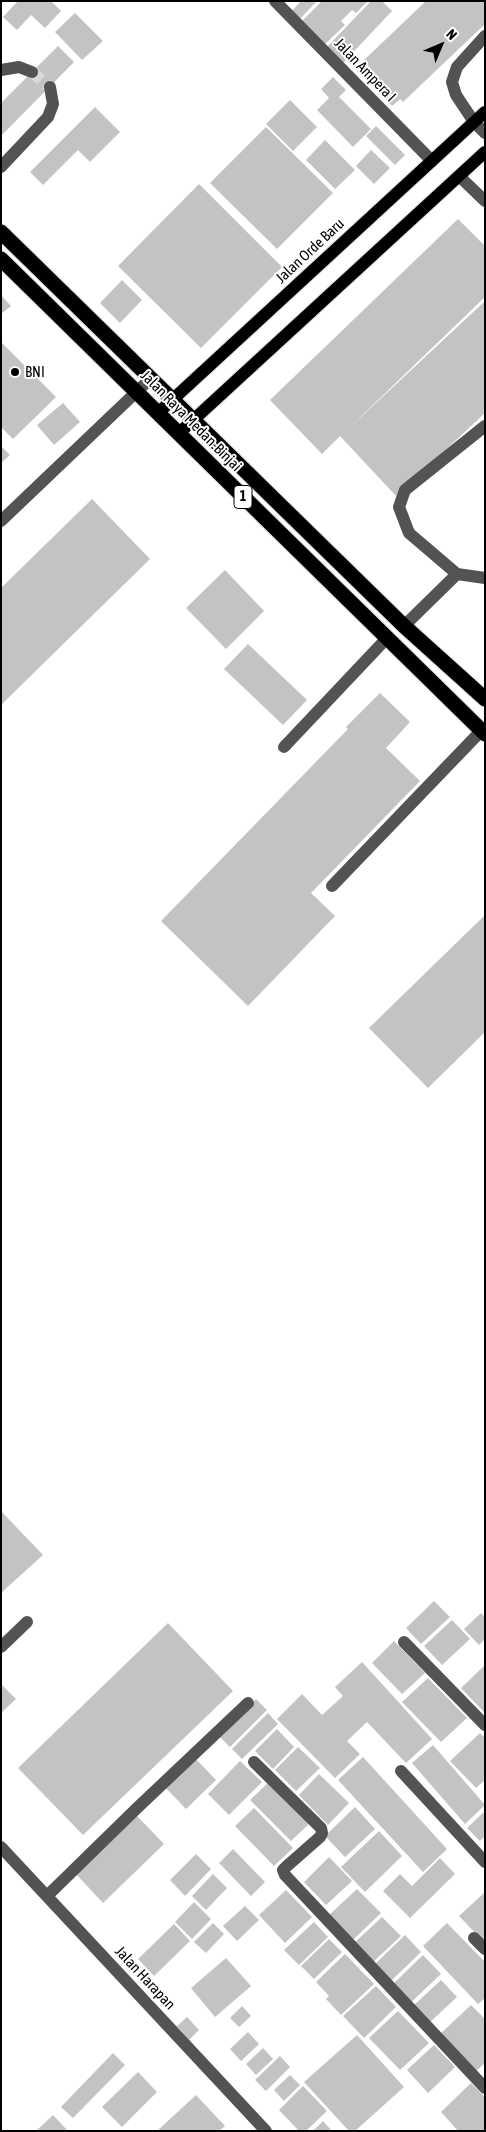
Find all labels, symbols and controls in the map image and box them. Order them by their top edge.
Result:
north arrow [416,20,466,70]
text: N [443,26,460,43]
street label: Jalan Ampera I [330,35,400,105]
street label: Jalan Orde Baru [272,215,348,287]
place label: BNI [25,363,45,381]
marker: BNI [9,366,21,378]
street label: Jalan Raya Medan-Binjai [137,367,245,475]
road number: 1 [234,486,252,508]
street label: Jalan Harapan [111,1943,179,2013]

